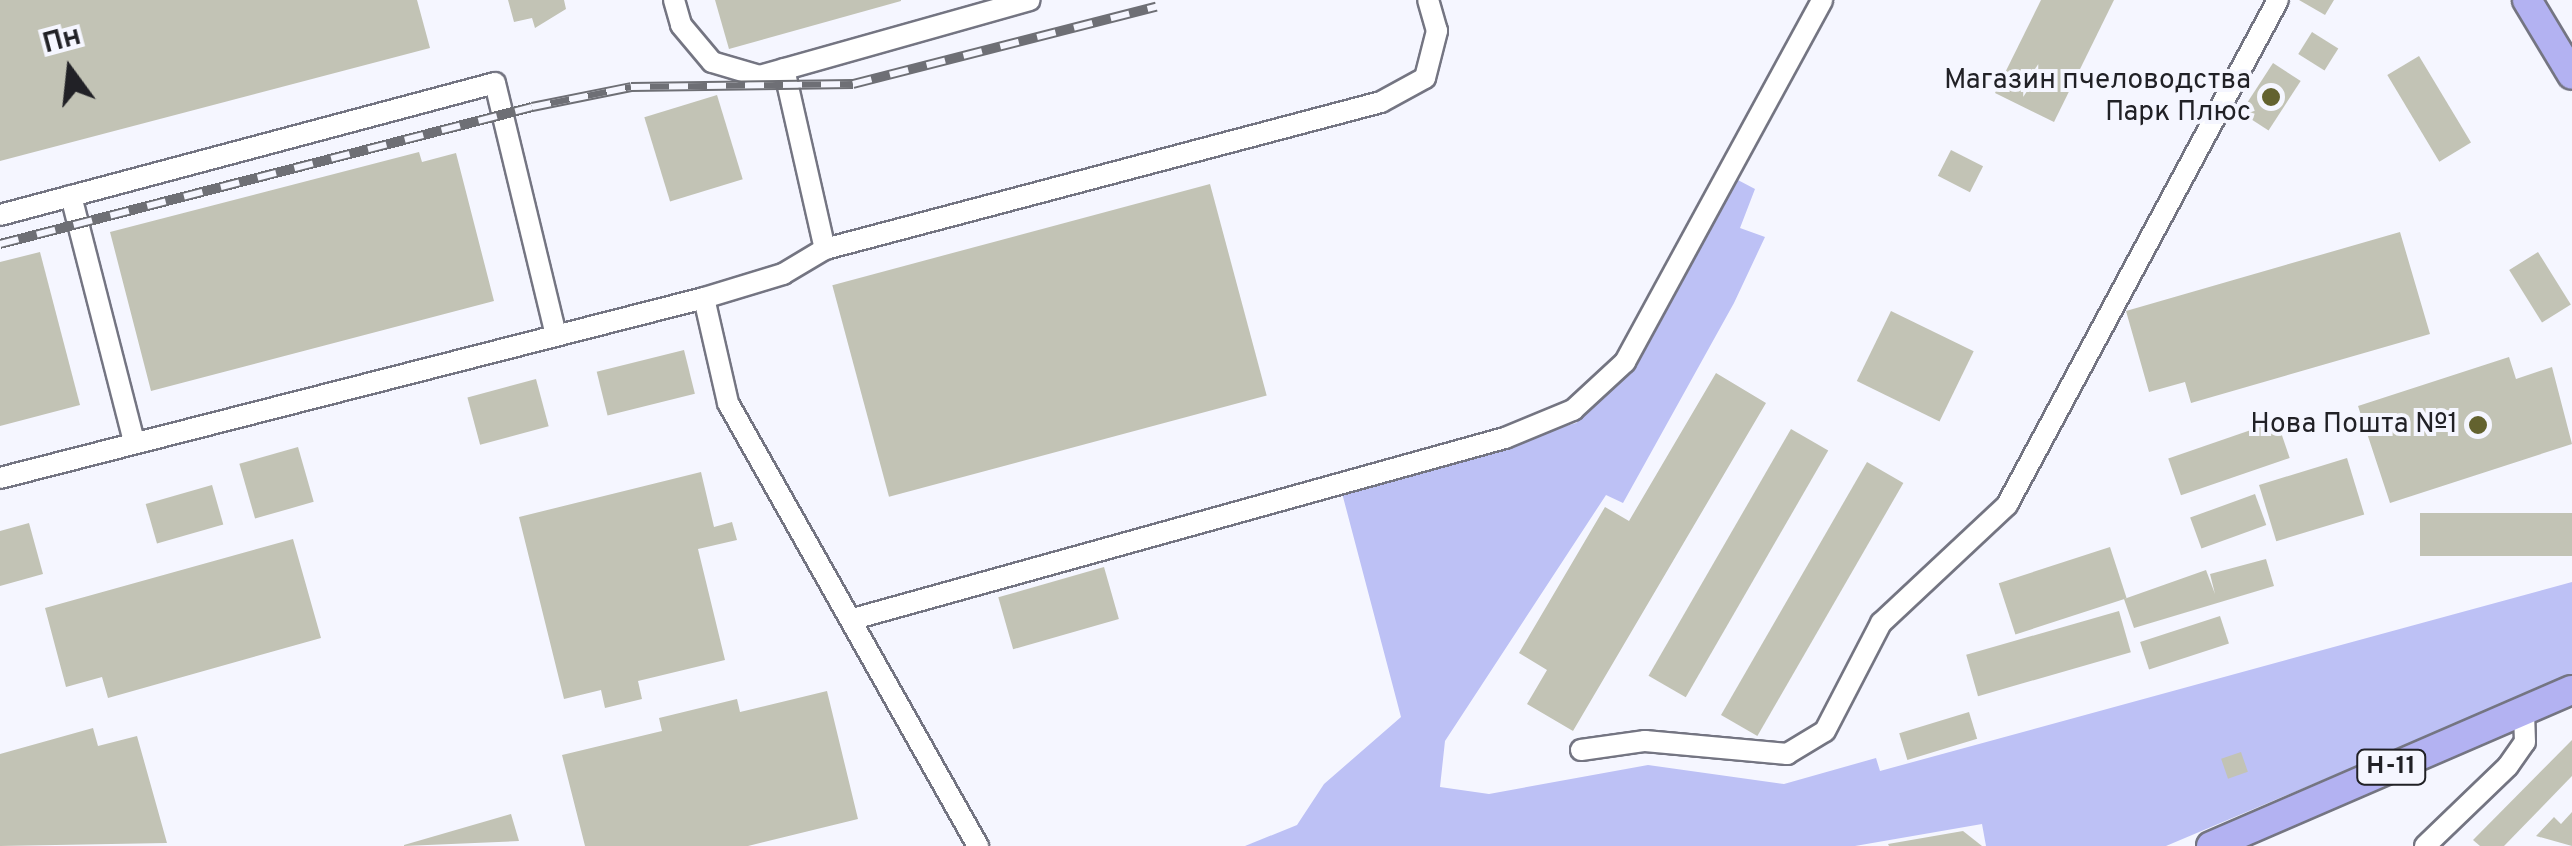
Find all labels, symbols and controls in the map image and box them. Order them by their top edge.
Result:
text: Пн [39,19,85,63]
north arrow [20,20,120,120]
place label: Магазин пчеловодства Парк Плюс [1944,64,2251,130]
marker: Магазин пчеловодства Парк Плюс [2260,86,2282,108]
place label: Нова Пошта №1 [2250,408,2458,442]
marker: Нова Пошта №1 [2467,414,2489,436]
road number: Н-11 [2356,747,2426,787]

